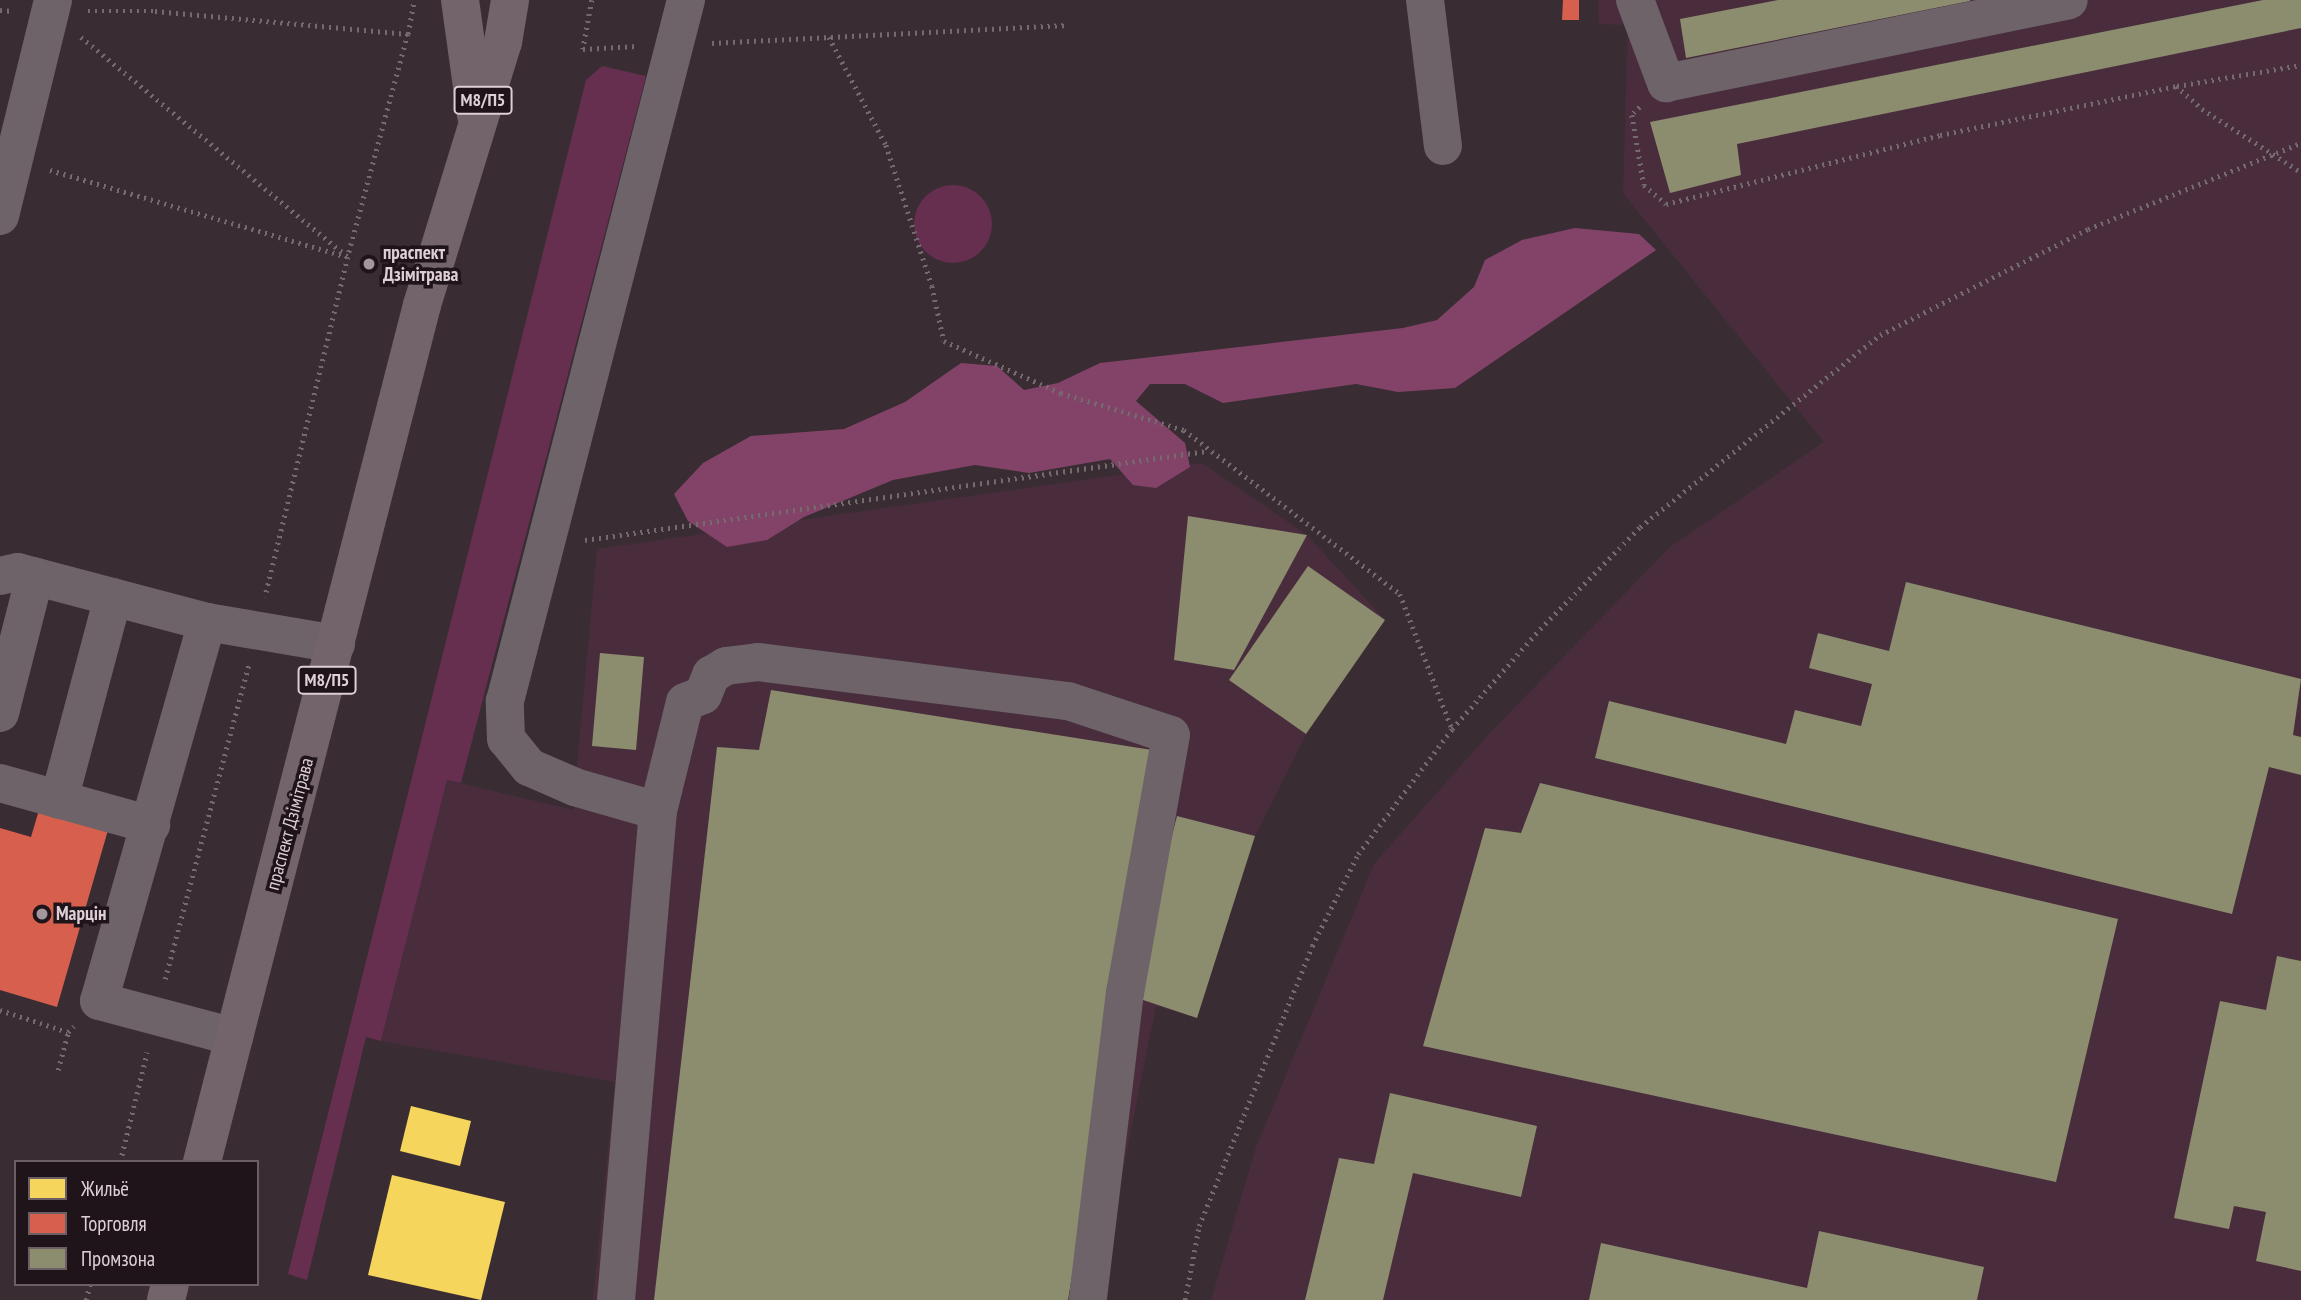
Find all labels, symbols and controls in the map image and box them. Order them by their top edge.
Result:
road number: М8/П5 [453,86,513,114]
place label: праспект Дзімітрава [383,242,458,286]
marker: праспект Дзімітрава [361,256,377,272]
road number: М8/П5 [297,666,357,694]
street label: праспект Дзімітрава [261,755,319,893]
place label: Марцін [56,903,106,925]
marker: Марцін [34,906,50,922]
legend [14,1160,259,1286]
text: Жильё [81,1175,129,1202]
text: Торговля [81,1210,147,1237]
text: Промзона [81,1245,155,1272]

